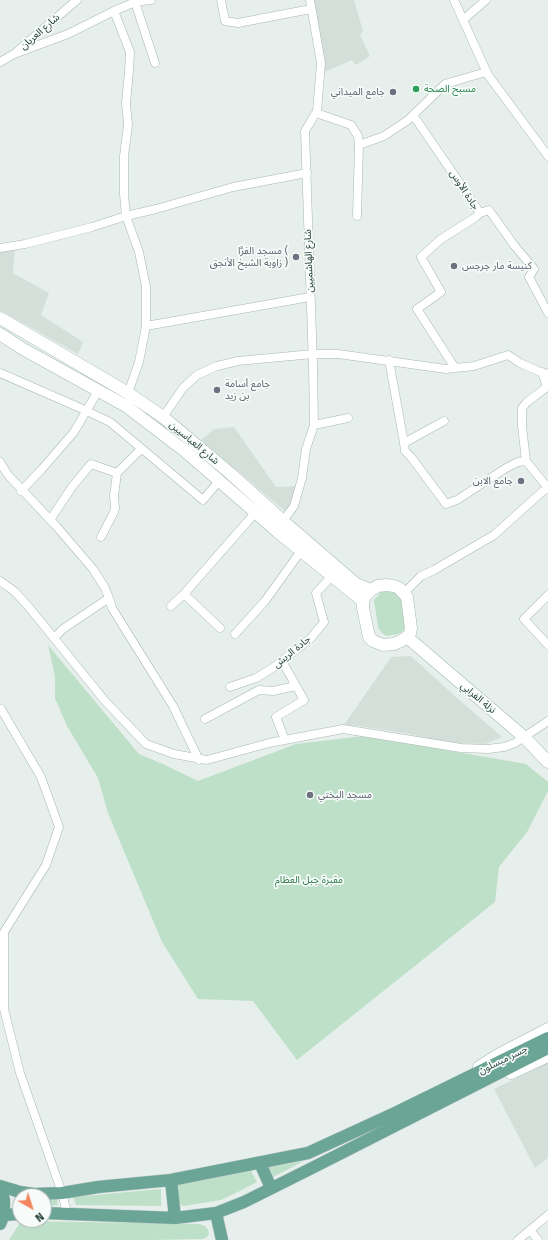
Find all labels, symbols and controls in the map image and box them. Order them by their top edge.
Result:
street label: شارع العريان [18,11,62,53]
place label: مسبح الصحة [424,83,476,95]
marker: مسبح الصحة [411,84,421,94]
place label: جامع الميداني [331,86,385,98]
marker: جامع الميداني [388,87,398,97]
street label: جادة الأوس [447,168,481,212]
street label: شارع الهاشميين [302,229,316,293]
place label: مسجد الفرَّا ( زاوية الشيخ الأنجق ) [210,245,288,268]
marker: مسجد الفرَّا ( زاوية الشيخ الأنجق ) [291,252,301,262]
place label: كنيسة مار جرجس [462,260,532,272]
marker: كنيسة مار جرجس [449,261,459,271]
place label: جامع أسامة بن زيد [225,378,270,402]
marker: جامع أسامة بن زيد [212,385,222,395]
street label: شارع العباسيين [167,419,221,467]
place label: جامع الابن [473,475,513,487]
marker: جامع الابن [516,476,526,486]
street label: جادة الريش [271,633,313,671]
street label: نزلة الفرابي [458,680,498,716]
place label: مسجد البختي [318,789,372,801]
marker: مسجد البختي [305,790,315,800]
park label: مقبرة جبل العظام [275,874,343,886]
street label: جسر ميسلون [477,1043,529,1077]
north arrow [12,1188,52,1228]
text: N [32,1210,46,1224]

